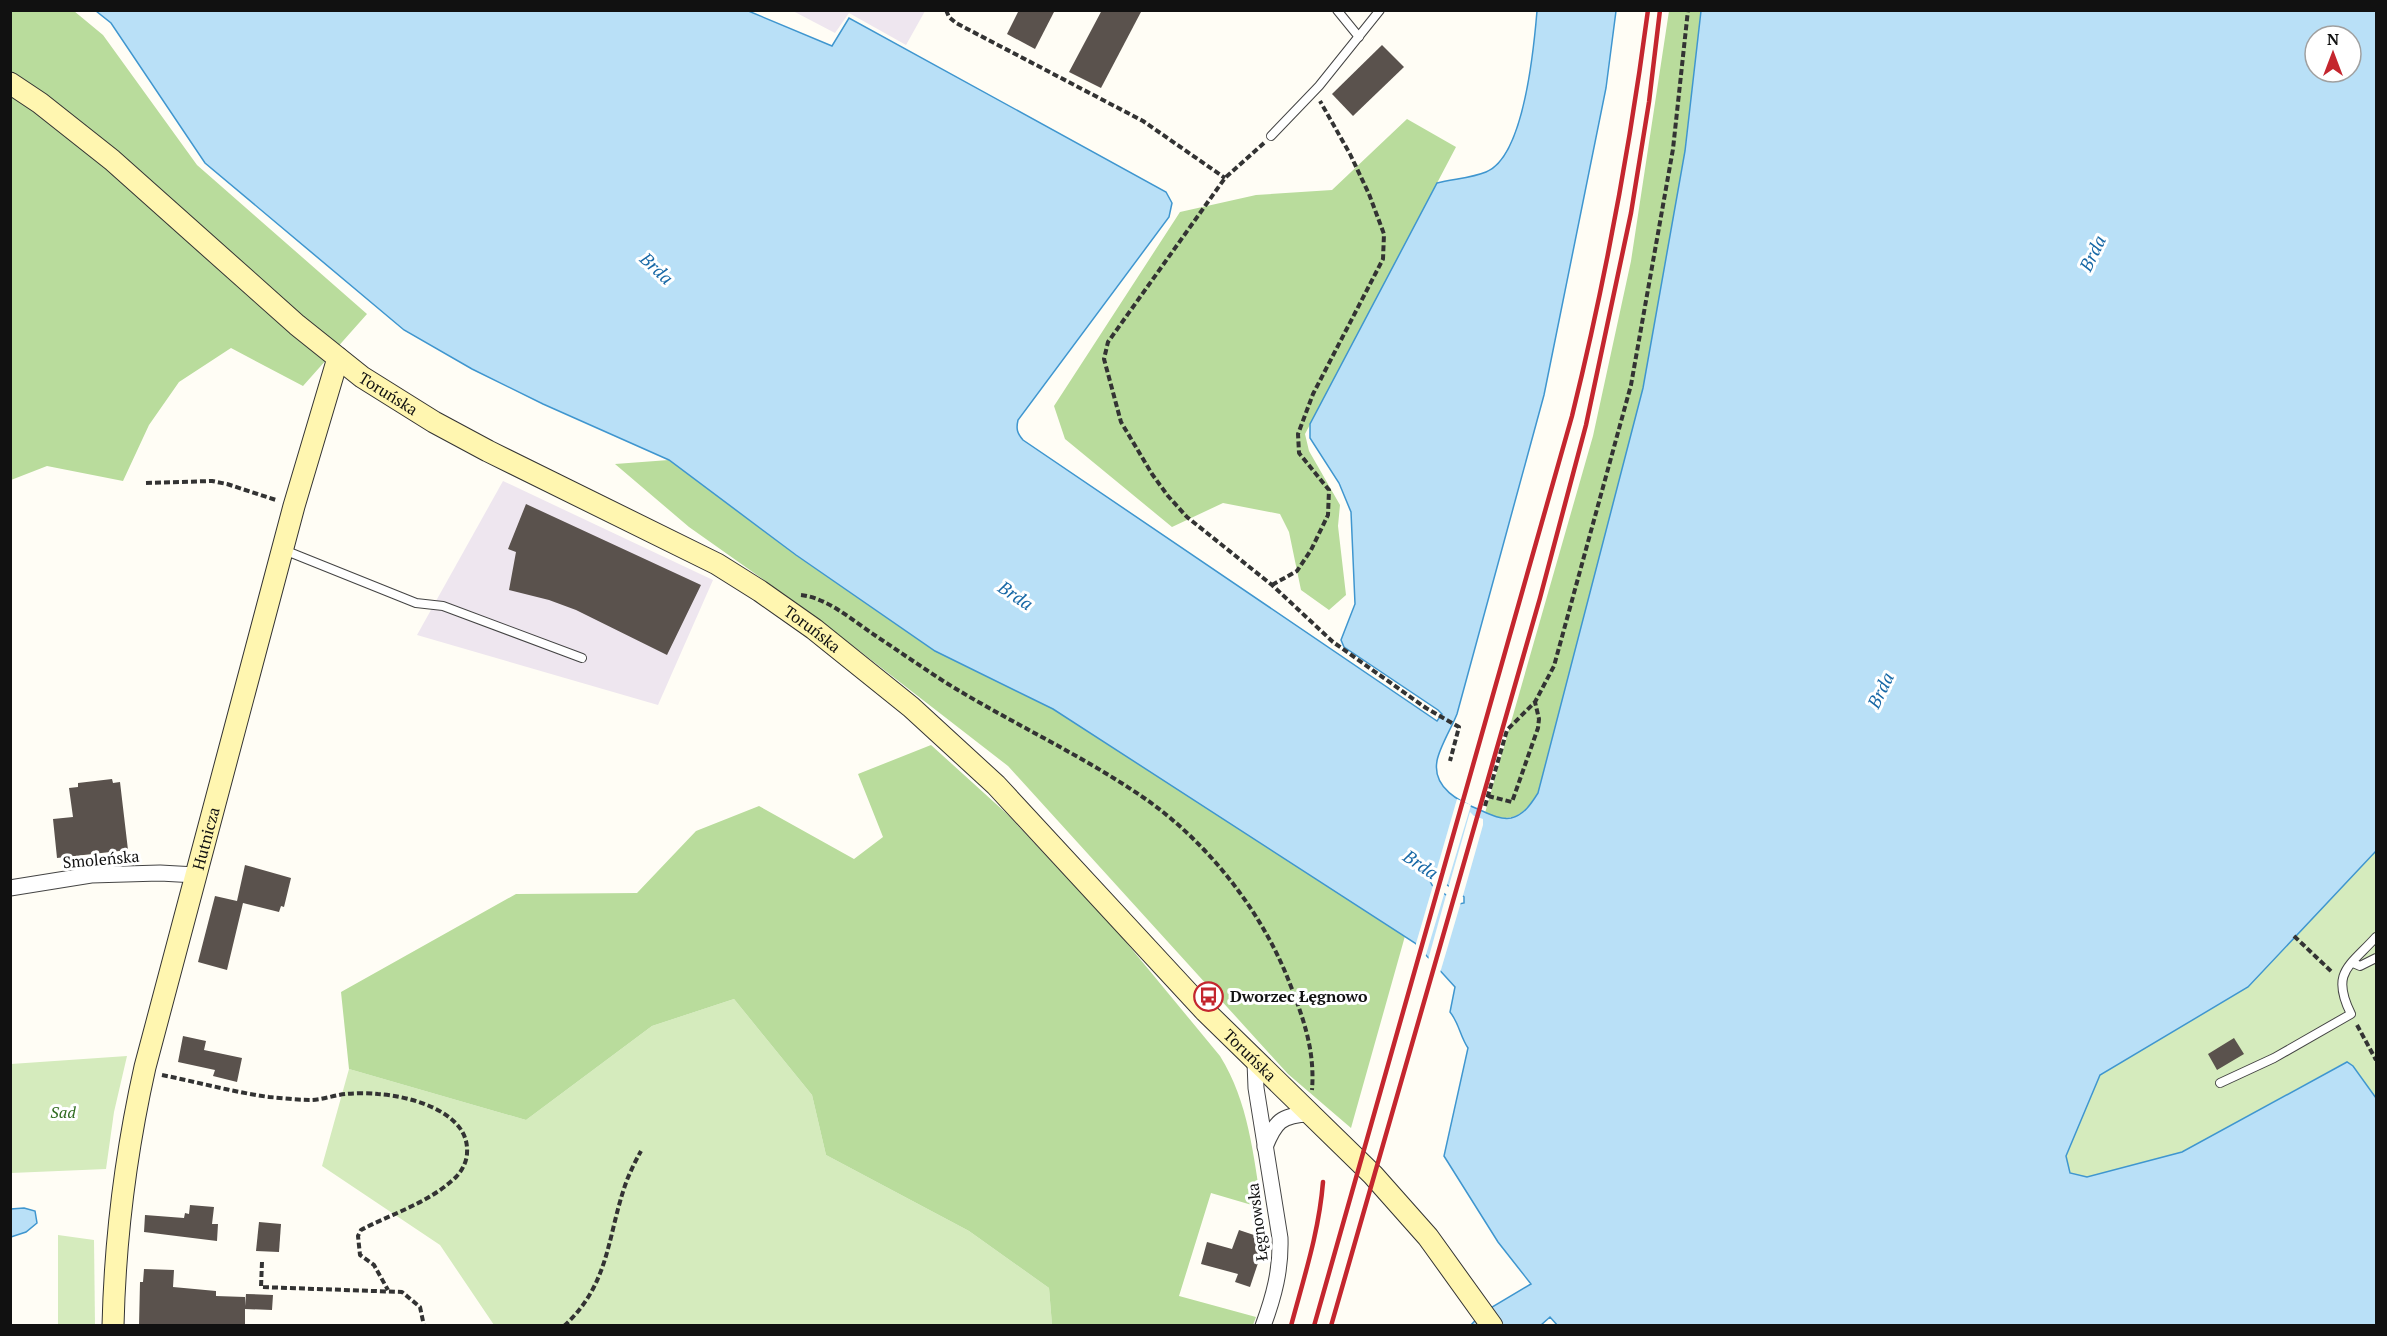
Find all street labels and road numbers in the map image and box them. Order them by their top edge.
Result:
street label: Toruńska [354,367,422,420]
street label: Toruńska [780,600,845,657]
street label: Hutnicza [187,804,225,872]
street label: Smoleńska [62,845,140,873]
street label: Toruńska [1219,1024,1281,1086]
street label: Łęgnowska [1241,1182,1273,1262]

